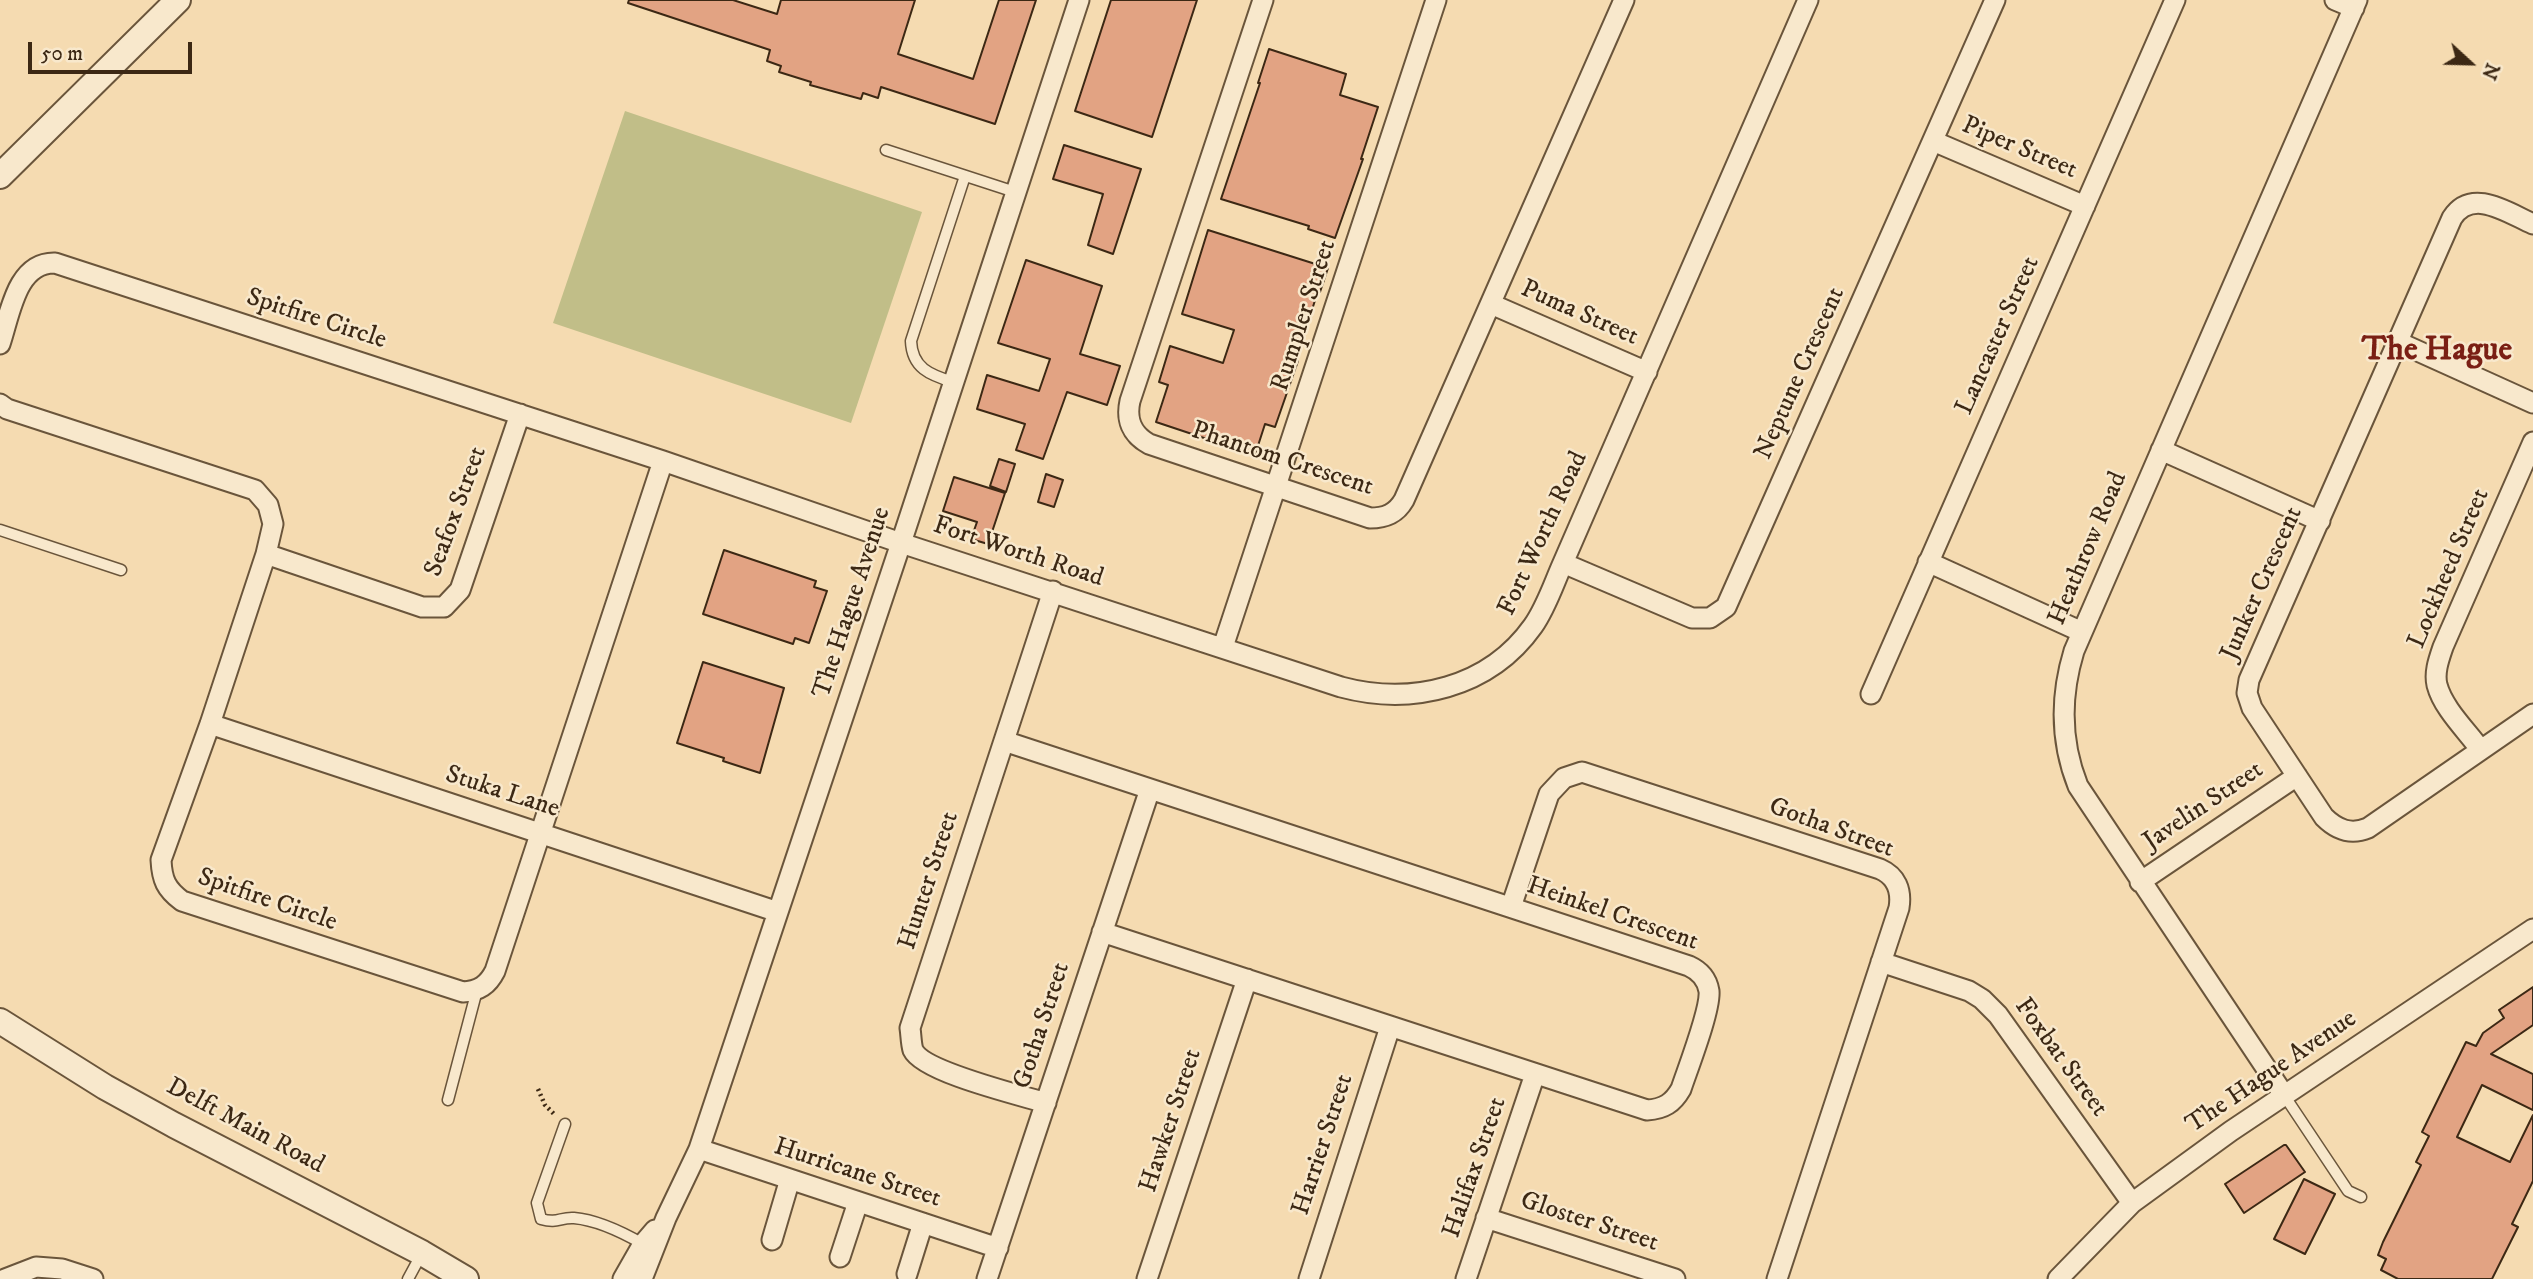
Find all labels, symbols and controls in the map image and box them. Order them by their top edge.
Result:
scale bar [32,28,196,72]
north arrow [2435,28,2505,98]
text: 50 m [41,41,83,67]
text: N [2476,60,2504,83]
street label: Piper Street [1957,111,2081,187]
street label: Rumpler Street [1266,236,1344,396]
street label: Lancaster Street [1950,252,2048,420]
street label: Puma Street [1515,274,1643,354]
street label: Spitfire Circle [242,283,390,357]
street label: Neptune Crescent [1749,283,1853,465]
district label: The Hague [2362,332,2512,372]
street label: Phantom Crescent [1187,416,1377,504]
street label: Seafox Street [419,443,495,581]
street label: Fort Worth Road [1492,447,1596,621]
street label: Heathrow Road [2043,468,2135,630]
street label: Lockheed Street [2402,484,2498,654]
street label: Junker Crescent [2215,502,2311,666]
street label: The Hague Avenue [807,504,899,702]
street label: Fort Worth Road [929,511,1107,595]
street label: Javelin Street [2138,755,2270,859]
street label: Stuka Lane [441,760,563,826]
street label: Gotha Street [1764,792,1898,866]
street label: Hunter Street [893,808,967,954]
street label: Spitfire Circle [193,863,341,939]
street label: Heinkel Crescent [1522,871,1702,959]
street label: Gotha Street [1008,959,1078,1093]
street label: Foxbat Street [2006,993,2114,1123]
street label: The Hague Avenue [2181,1004,2363,1142]
street label: Hawker Street [1134,1045,1210,1197]
street label: Harrier Street [1287,1071,1361,1219]
street label: Delft Main Road [161,1072,329,1182]
street label: Halifax Street [1437,1094,1515,1242]
street label: Hurricane Street [770,1132,944,1216]
street label: Gloster Street [1516,1186,1662,1260]

